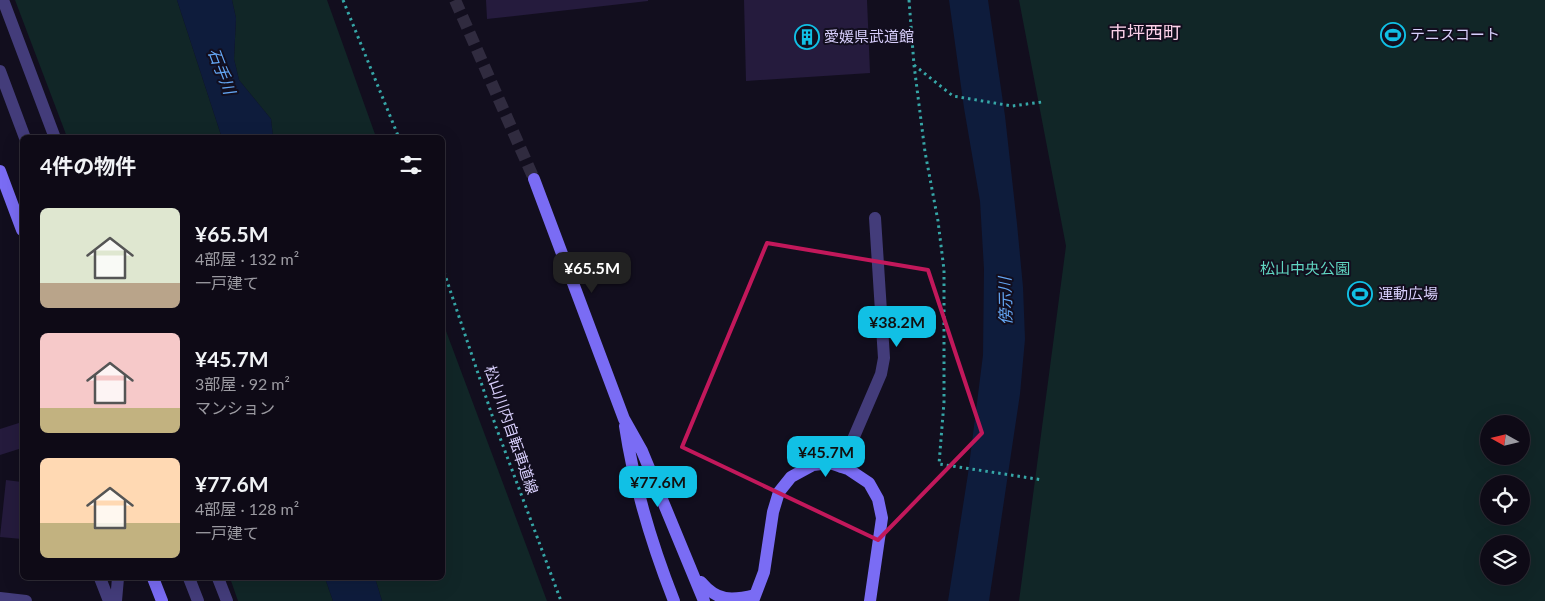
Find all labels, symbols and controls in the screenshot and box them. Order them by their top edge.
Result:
district label: 市坪西町 [1109,21,1181,43]
sports icon: テニスコート [1380,22,1406,48]
building icon: 愛媛県武道館 [794,24,820,50]
place label: テニスコート [1410,25,1500,43]
place label: 愛媛県武道館 [824,27,914,45]
water label: 石手川 [205,45,241,98]
icon: filters [397,151,425,179]
text: 4件の物件 [40,153,136,178]
text: ¥65.5M [195,221,269,246]
icon: home [80,228,140,288]
text: 4部屋 · 132 m² [195,249,299,268]
pin: ¥65.5M [551,252,633,294]
text: ¥65.5M [564,258,620,277]
park label: 松山中央公園 [1260,259,1350,277]
text: 一戸建て [195,273,259,292]
water label: 傍示川 [995,275,1014,325]
sports icon: 運動広場 [1347,281,1373,307]
place label: 運動広場 [1378,284,1438,302]
pin: ¥38.2M [856,306,938,348]
text: ¥38.2M [869,312,925,331]
text: ¥45.7M [195,346,269,371]
icon: home [80,353,140,413]
street label: 松山川内自転車道線 [481,363,542,496]
text: 3部屋 · 92 m² [195,374,290,393]
text: マンション [195,398,275,417]
north arrow [1480,415,1530,465]
map controls [1480,415,1530,585]
pin: ¥45.7M [785,436,867,478]
text: ¥45.7M [798,442,854,461]
pin: ¥77.6M [617,466,699,508]
text: ¥77.6M [195,471,269,496]
text: ¥77.6M [630,472,686,491]
button: locate [1480,475,1530,525]
icon: home [80,478,140,538]
text: 4部屋 · 128 m² [195,499,299,518]
text: 一戸建て [195,523,259,542]
button: layers [1480,535,1530,585]

